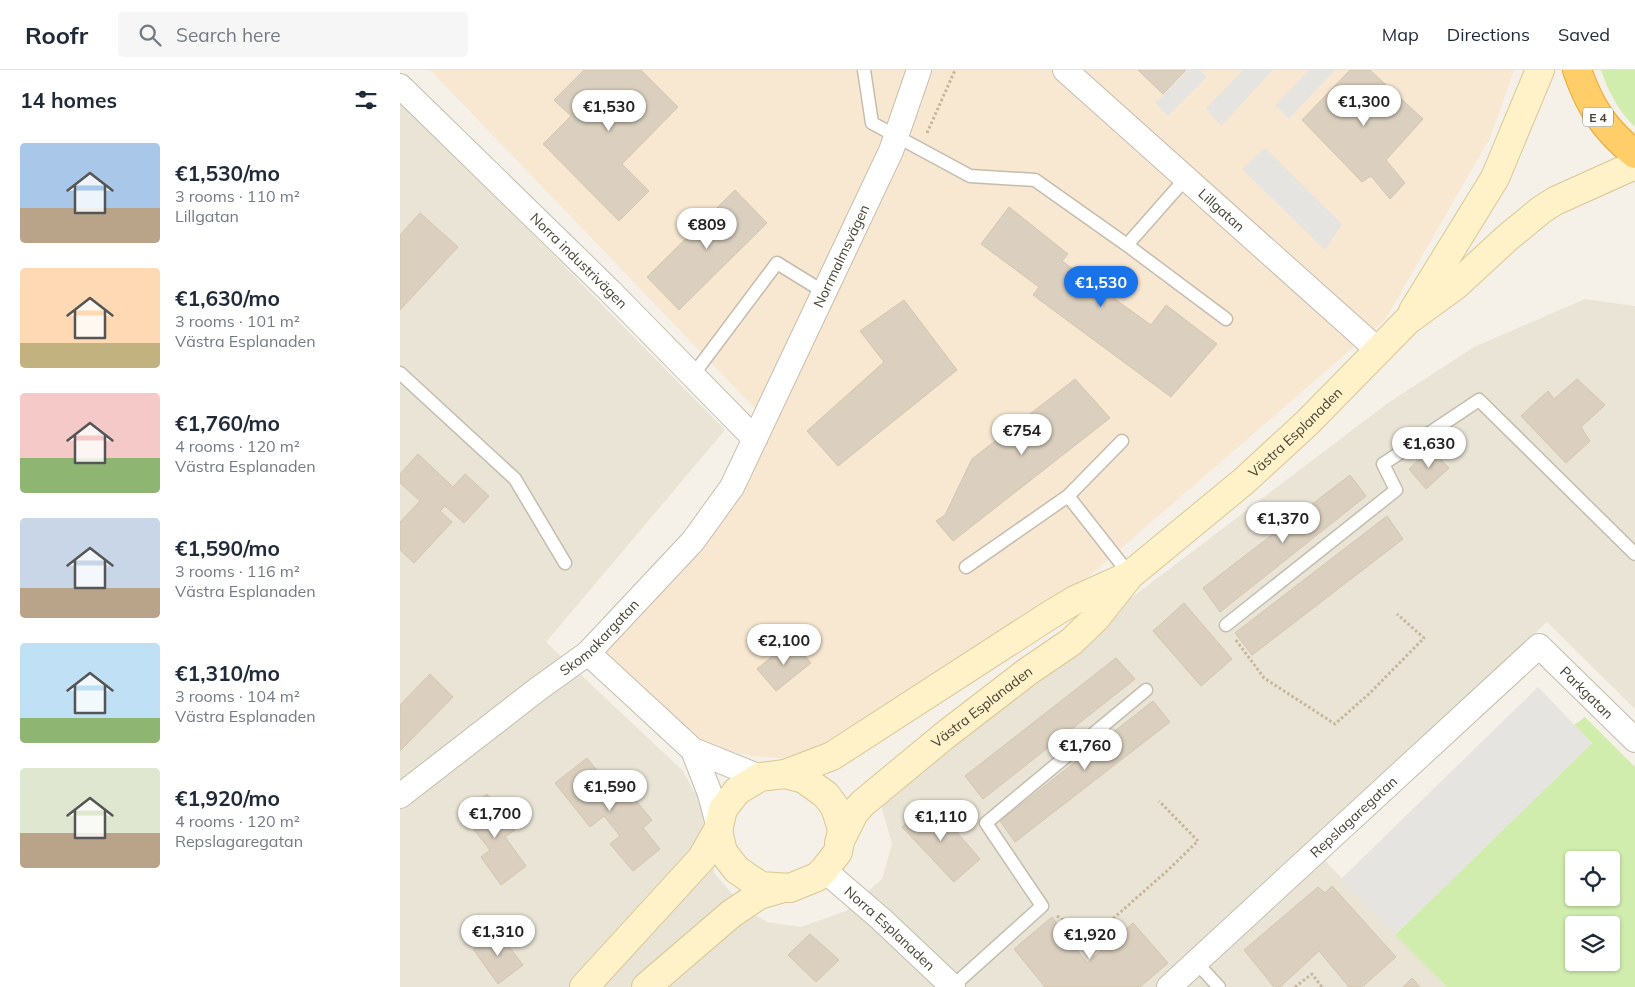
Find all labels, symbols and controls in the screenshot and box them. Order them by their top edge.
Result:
search box [118,12,468,57]
text: Roofr [25,20,88,50]
icon: search [136,21,164,49]
text: Search here [176,23,281,47]
text: Map [1382,23,1419,46]
text: Directions [1447,23,1530,46]
text: Saved [1558,23,1610,46]
pin: €1,300 [1323,85,1405,127]
icon: filters [352,86,380,114]
text: 14 homes [20,87,117,113]
pin: €1,530 [568,90,650,132]
text: €1,300 [1338,91,1390,111]
text: €1,530 [583,96,635,116]
road number: E 4 [1583,108,1613,126]
text: €1,530/mo [175,160,280,186]
icon: home [60,163,120,223]
street label: Lillgatan [1195,185,1248,235]
text: 3 rooms · 110 m² [175,186,300,206]
street label: Norrmalmsvägen [809,201,873,310]
text: Lillgatan [175,206,239,226]
pin: €809 [677,208,737,250]
street label: Norra industrivägen [526,209,631,312]
text: €809 [688,214,726,234]
pin: €1,530 [1060,266,1142,308]
text: €1,530 [1075,272,1127,292]
text: €1,630/mo [175,285,280,311]
icon: home [60,288,120,348]
text: 3 rooms · 101 m² [175,311,300,331]
text: Västra Esplanaden [175,331,316,351]
street label: Västra Esplanaden [1245,383,1346,482]
text: €1,760/mo [175,410,280,436]
icon: home [60,413,120,473]
pin: €754 [992,414,1052,456]
text: €754 [1003,420,1041,440]
pin: €1,630 [1388,426,1470,469]
text: €1,630 [1403,433,1455,453]
text: 4 rooms · 120 m² [175,436,300,456]
text: Västra Esplanaden [175,456,316,476]
pin: €1,370 [1242,502,1324,544]
text: €1,370 [1257,508,1309,528]
text: €1,590/mo [175,535,280,561]
icon: home [60,538,120,598]
text: 3 rooms · 116 m² [175,561,300,581]
text: Västra Esplanaden [175,581,316,601]
street label: Skomakargatan [556,595,643,680]
pin: €2,100 [743,624,825,666]
text: €2,100 [758,630,810,650]
text: €1,310/mo [175,660,280,686]
street label: Västra Esplanaden [928,662,1036,752]
icon: home [60,663,120,723]
street label: Parkgatan [1556,663,1617,723]
text: 3 rooms · 104 m² [175,686,300,706]
text: Västra Esplanaden [175,706,316,726]
pin: €1,760 [1044,728,1126,771]
text: €1,760 [1059,735,1111,755]
pin: €1,590 [569,770,651,812]
street label: Repslagaregatan [1306,772,1401,862]
text: €1,590 [584,776,636,796]
text: €1,920/mo [175,785,280,811]
icon: home [60,788,120,848]
pin: €1,700 [454,796,536,839]
pin: €1,110 [900,800,982,842]
text: €1,700 [469,803,521,823]
text: €1,110 [915,806,967,826]
text: 4 rooms · 120 m² [175,811,300,831]
text: Repslagaregatan [175,831,303,851]
map controls [1565,851,1620,971]
button: locate [1565,851,1620,906]
street label: Norra Esplanaden [841,882,939,974]
pin: €1,310 [457,914,539,957]
button: layers [1565,916,1620,971]
pin: €1,920 [1049,918,1131,960]
text: €1,310 [472,921,524,941]
text: €1,920 [1064,924,1116,944]

